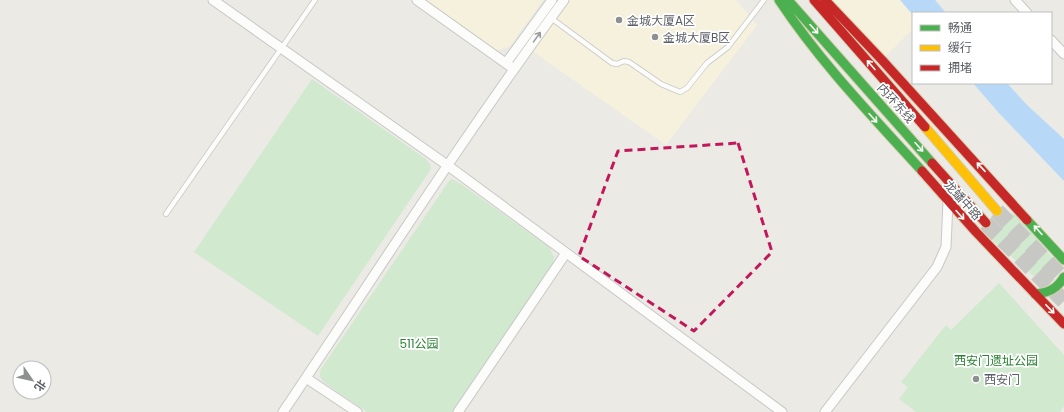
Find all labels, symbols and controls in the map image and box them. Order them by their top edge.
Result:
place label: 金城大厦A区 [627,12,695,29]
legend [912,12,1052,84]
marker: 金城大厦A区 [614,15,624,25]
text: 畅通 [948,19,972,36]
one-way arrow [809,24,819,34]
place label: 金城大厦B区 [663,29,730,46]
one-way arrow [533,32,541,43]
marker: 金城大厦B区 [650,32,660,42]
text: 缓行 [948,39,972,56]
text: 拥堵 [948,59,972,76]
one-way arrow [866,60,875,70]
street label: 内环东线 [874,79,918,127]
one-way arrow [869,113,878,123]
one-way arrow [914,142,924,152]
one-way arrow [977,163,986,173]
street label: 龙蟠中路 [941,176,985,224]
one-way arrow [955,210,965,220]
one-way arrow [1034,226,1043,236]
one-way arrow [1045,304,1055,314]
park label: 511公园 [399,335,439,352]
park label: 西安门遗址公园 [954,352,1038,369]
north arrow [12,360,52,400]
place label: 西安门 [984,371,1020,388]
marker: 西安门 [971,374,981,384]
text: 北 [31,377,50,395]

